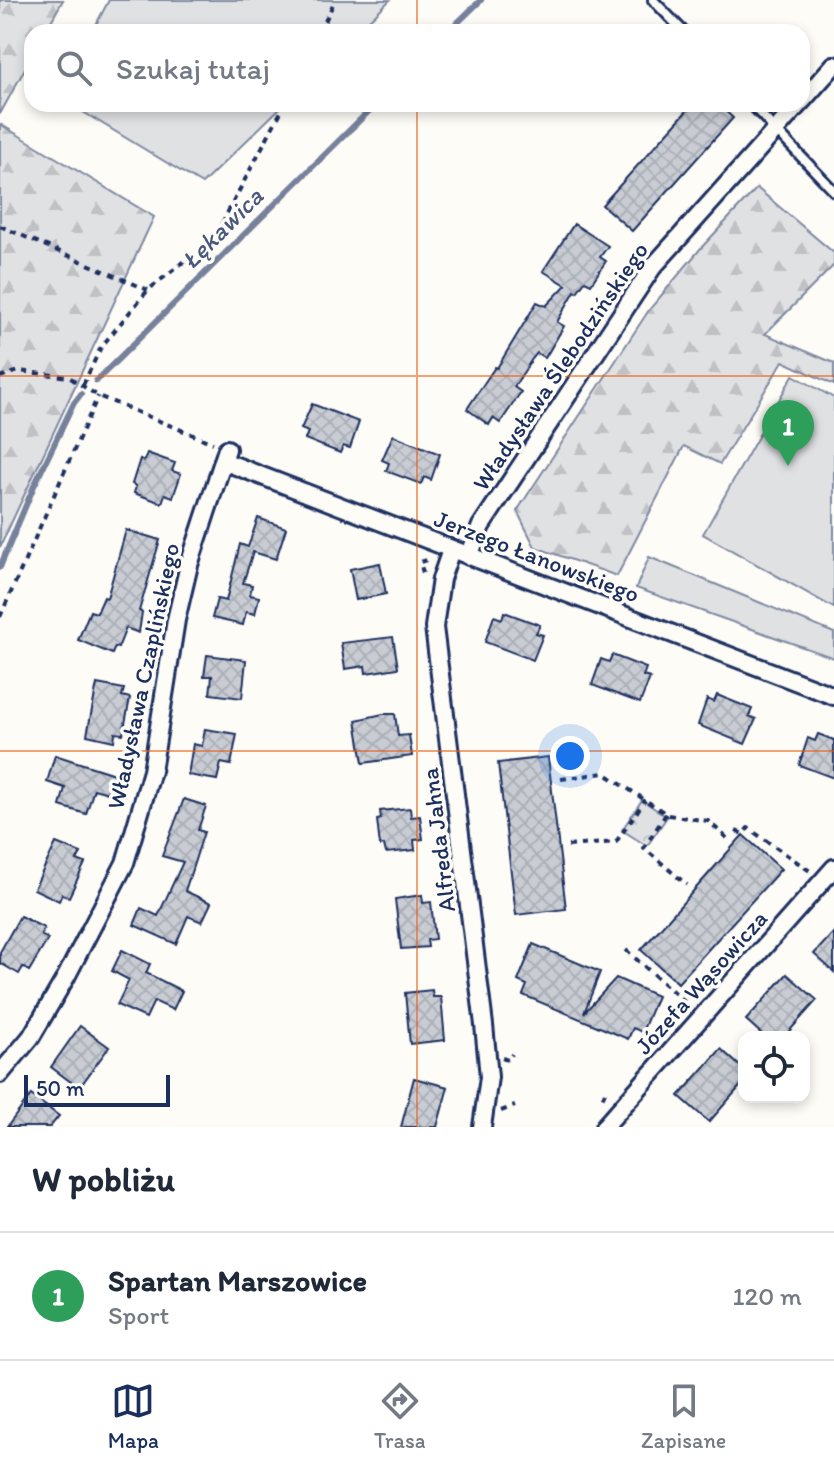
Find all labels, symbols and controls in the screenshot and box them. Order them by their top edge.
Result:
search box [24,24,810,112]
icon: search [52,46,96,90]
text: Szukaj tutaj [116,50,270,87]
water label: Łękawica [174,180,270,276]
street label: Władysława Ślebodzińskiego [466,236,654,496]
pin: 1 [762,400,814,466]
street label: Jerzego Łanowskiego [430,504,644,608]
street label: Władysława Czaplińskiego [101,540,185,812]
your location [550,736,590,776]
street label: Alfreda Jahna [415,766,461,914]
street label: Józefa Wąsowicza [629,904,773,1060]
map controls [738,1031,810,1103]
button: locate [738,1031,810,1103]
scale bar [24,1071,170,1107]
text: 50 m [36,1075,85,1102]
text: W pobliżu [32,1159,175,1200]
text: Spartan Marszowice [108,1262,367,1299]
text: 1 [52,1280,64,1312]
text: 120 m [733,1280,802,1312]
text: Sport [108,1299,169,1331]
tab: Mapa [108,1379,159,1454]
tab: Trasa [374,1379,426,1454]
tab: Zapisane [641,1379,726,1454]

